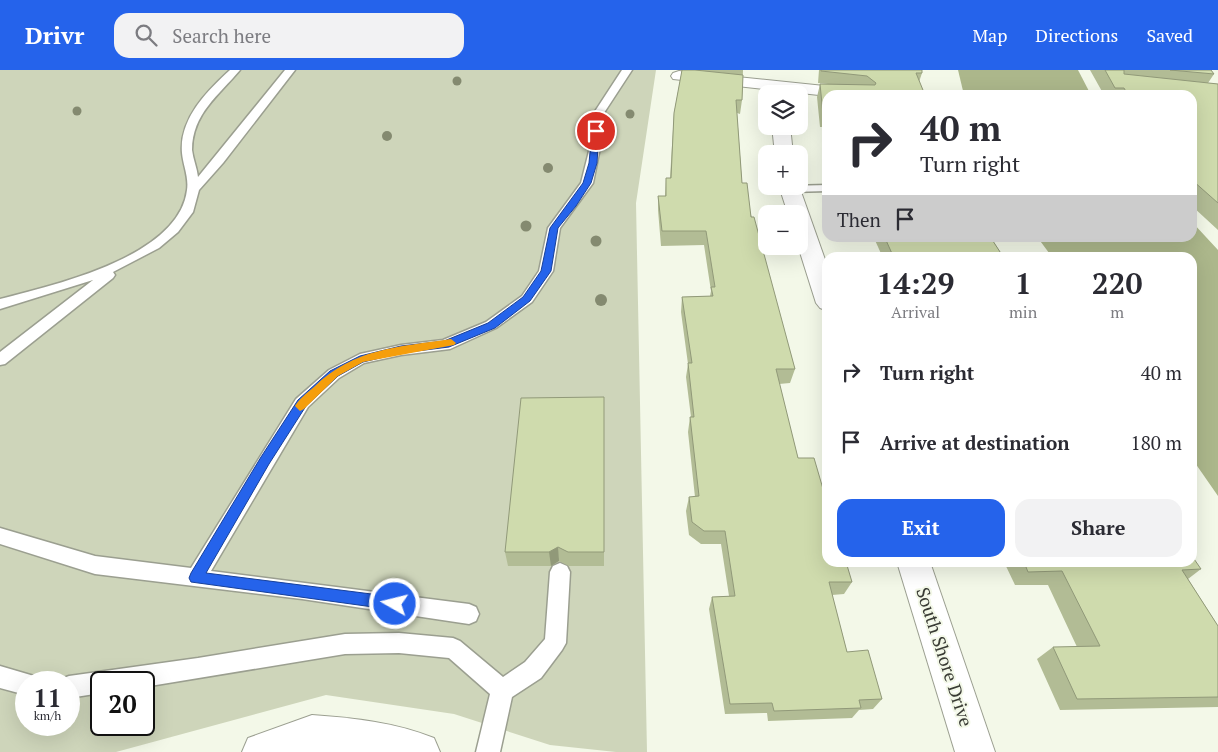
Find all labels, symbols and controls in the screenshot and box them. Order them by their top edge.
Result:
search box [114,13,464,58]
text: Drivr [25,19,84,51]
icon: search [132,21,160,49]
text: Search here [172,23,271,48]
text: Map [972,23,1007,47]
text: Directions [1035,23,1118,47]
text: Saved [1146,23,1193,47]
map controls [758,85,808,255]
button: layers [758,85,808,135]
text: 40 m [920,105,1001,151]
pin [575,110,617,152]
icon: right [837,110,902,175]
icon: arrive [582,117,610,145]
button: + [758,145,808,195]
text: Turn right [920,149,1020,178]
button: − [758,205,808,255]
icon: arrive [891,205,919,233]
text: Then [837,207,881,232]
text: 14:29 [876,263,955,303]
text: 1 [1015,263,1032,303]
text: 220 [1092,263,1143,303]
text: Arrival [891,301,940,323]
text: min [1009,301,1037,323]
text: m [1110,301,1124,323]
icon: right [837,358,865,386]
text: Turn right [880,360,974,385]
text: 40 m [1141,360,1182,385]
icon: arrive [837,428,865,456]
text: Arrive at destination [880,430,1069,455]
text: 180 m [1131,430,1182,455]
button: Exit [837,499,1005,557]
button: Share [1015,499,1182,557]
position arrow [368,577,420,629]
street label: South Shore Drive [911,584,979,729]
speed limit sign: 20 [90,671,155,736]
text: 11 [33,681,62,714]
text: km/h [34,708,61,723]

